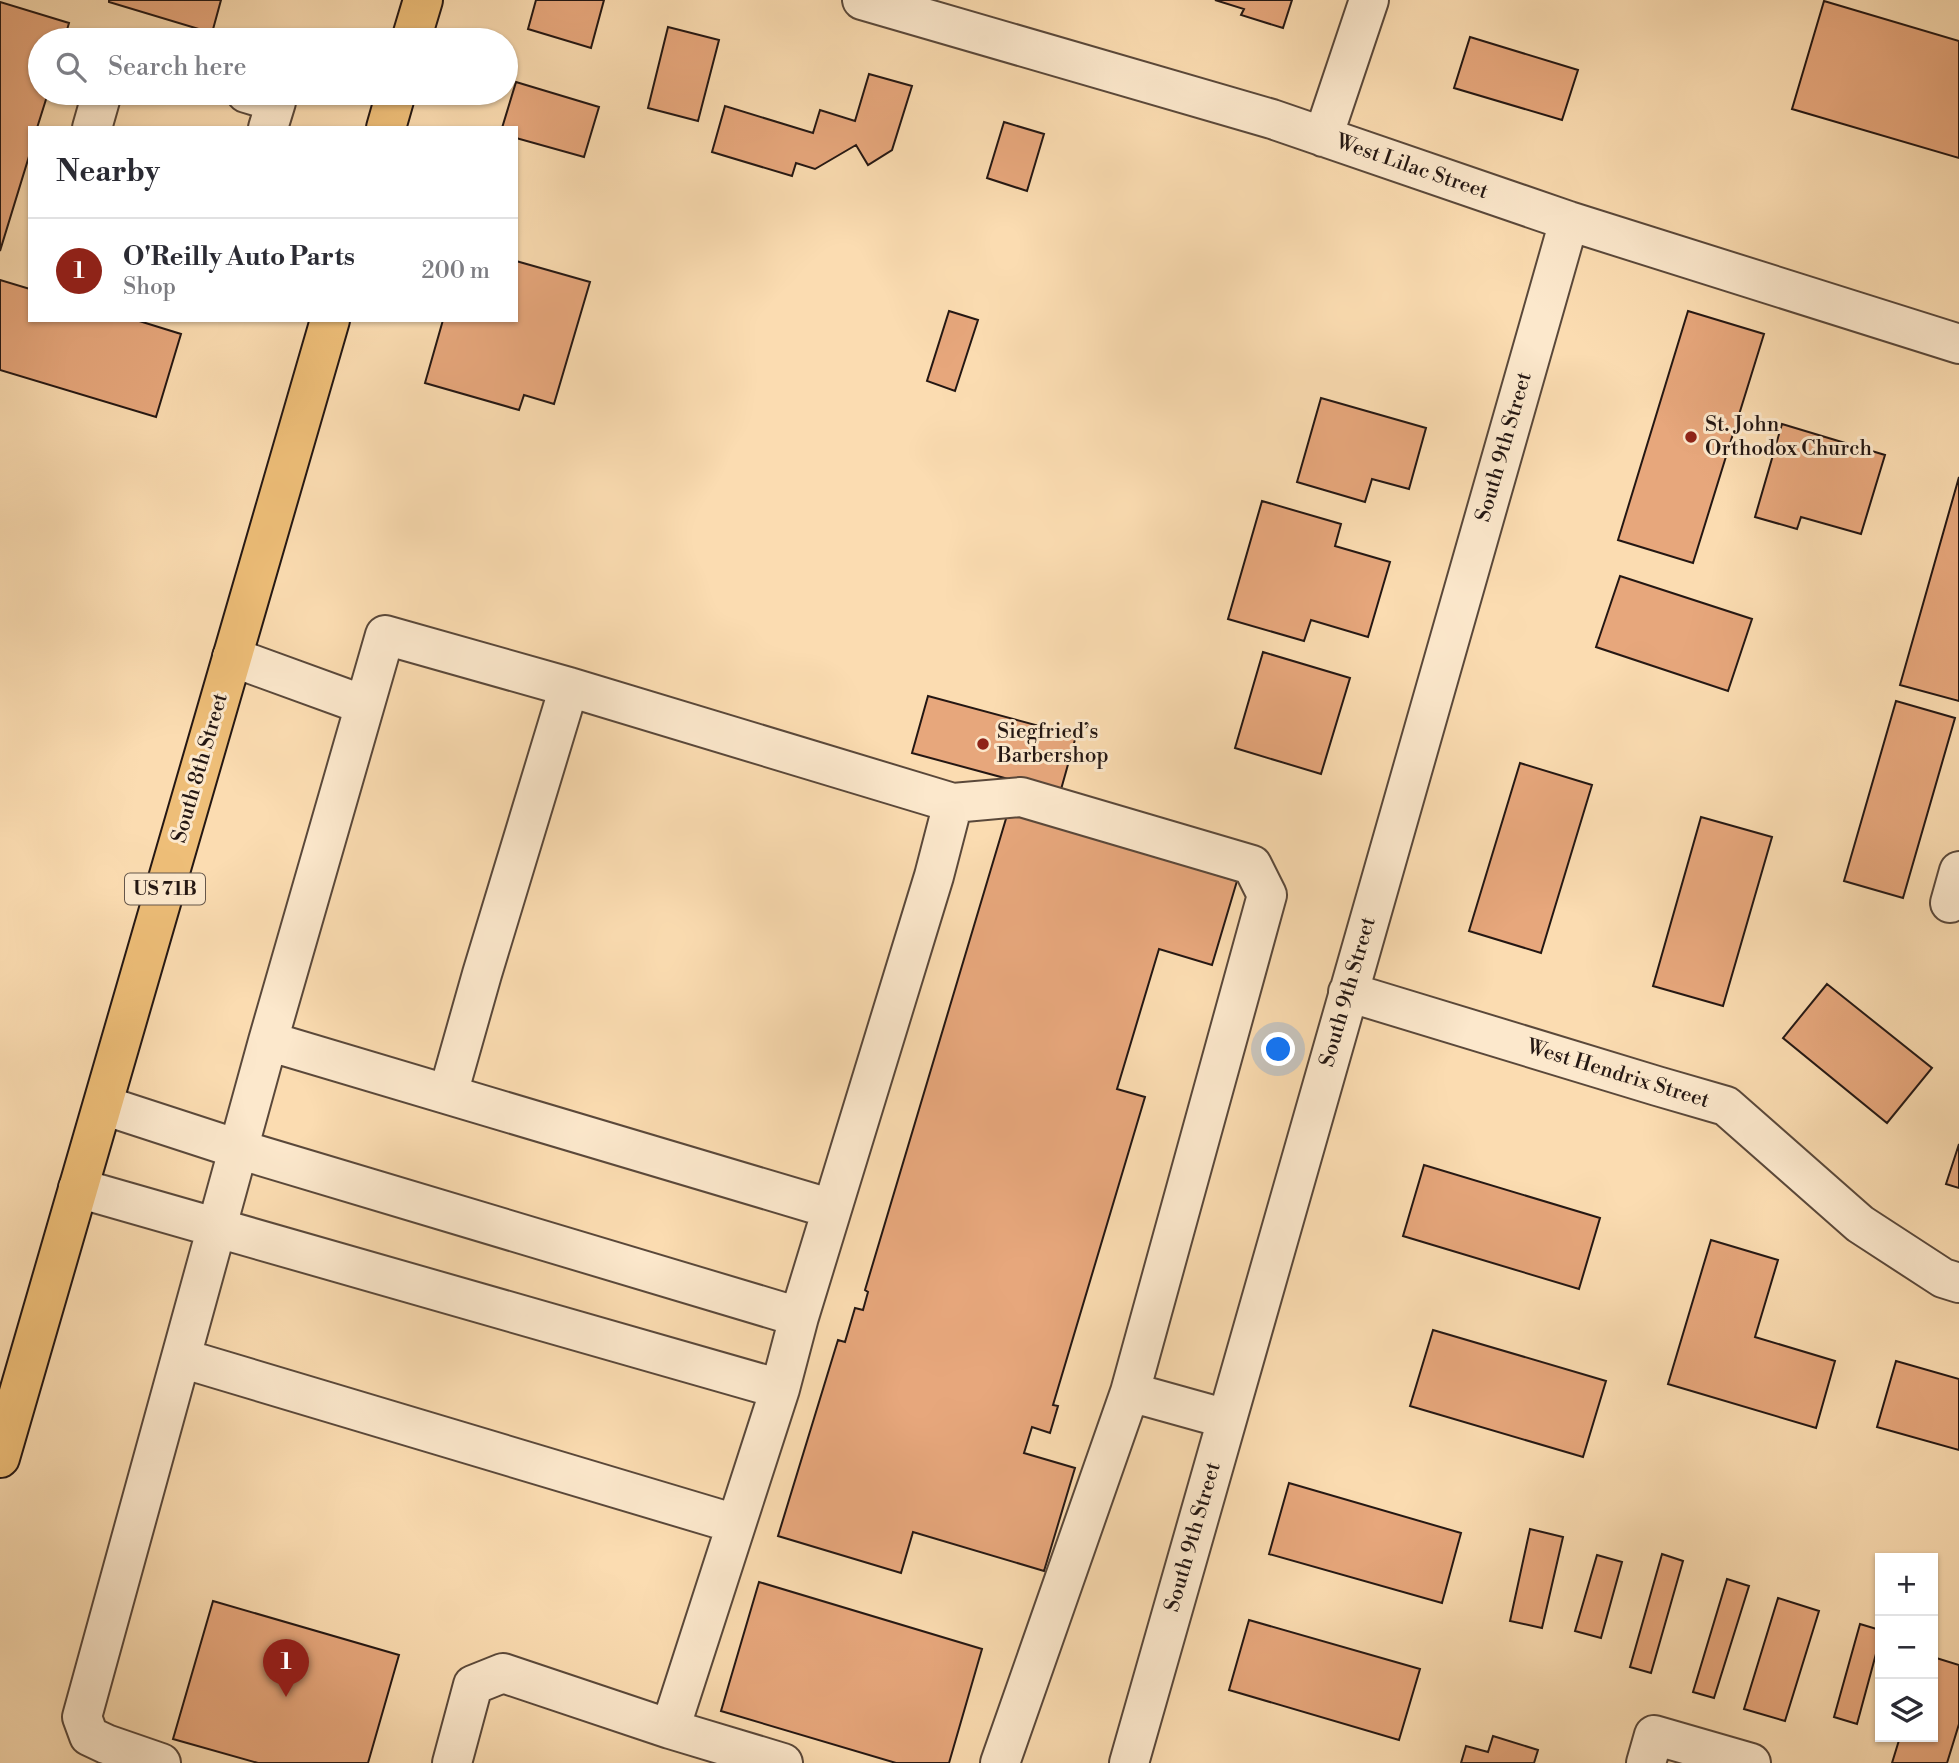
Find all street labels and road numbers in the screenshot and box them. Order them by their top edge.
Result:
street label: West Lilac Street [1332,128,1492,205]
street label: South 9th Street [1470,369,1538,525]
street label: South 8th Street [166,689,234,846]
road number: US 71B [125,874,205,904]
street label: South 9th Street [1314,914,1382,1070]
street label: West Hendrix Street [1523,1034,1713,1114]
street label: South 9th Street [1159,1459,1227,1615]

